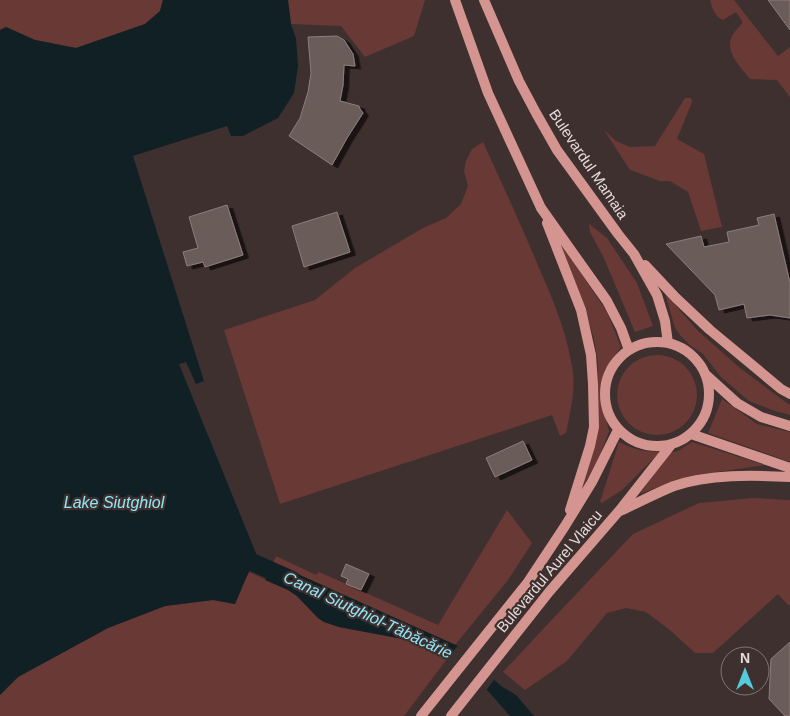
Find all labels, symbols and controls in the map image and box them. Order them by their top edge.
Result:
street label: Bulevardul Mamaia [546,106,632,223]
water label: Lake Siutghiol [64,494,165,511]
street label: Bulevardul Aurel Vlaicu [493,506,605,636]
water label: Canal Siutghiol-Tăbăcărie [281,568,455,662]
north arrow [720,646,770,696]
text: N [740,650,750,666]

